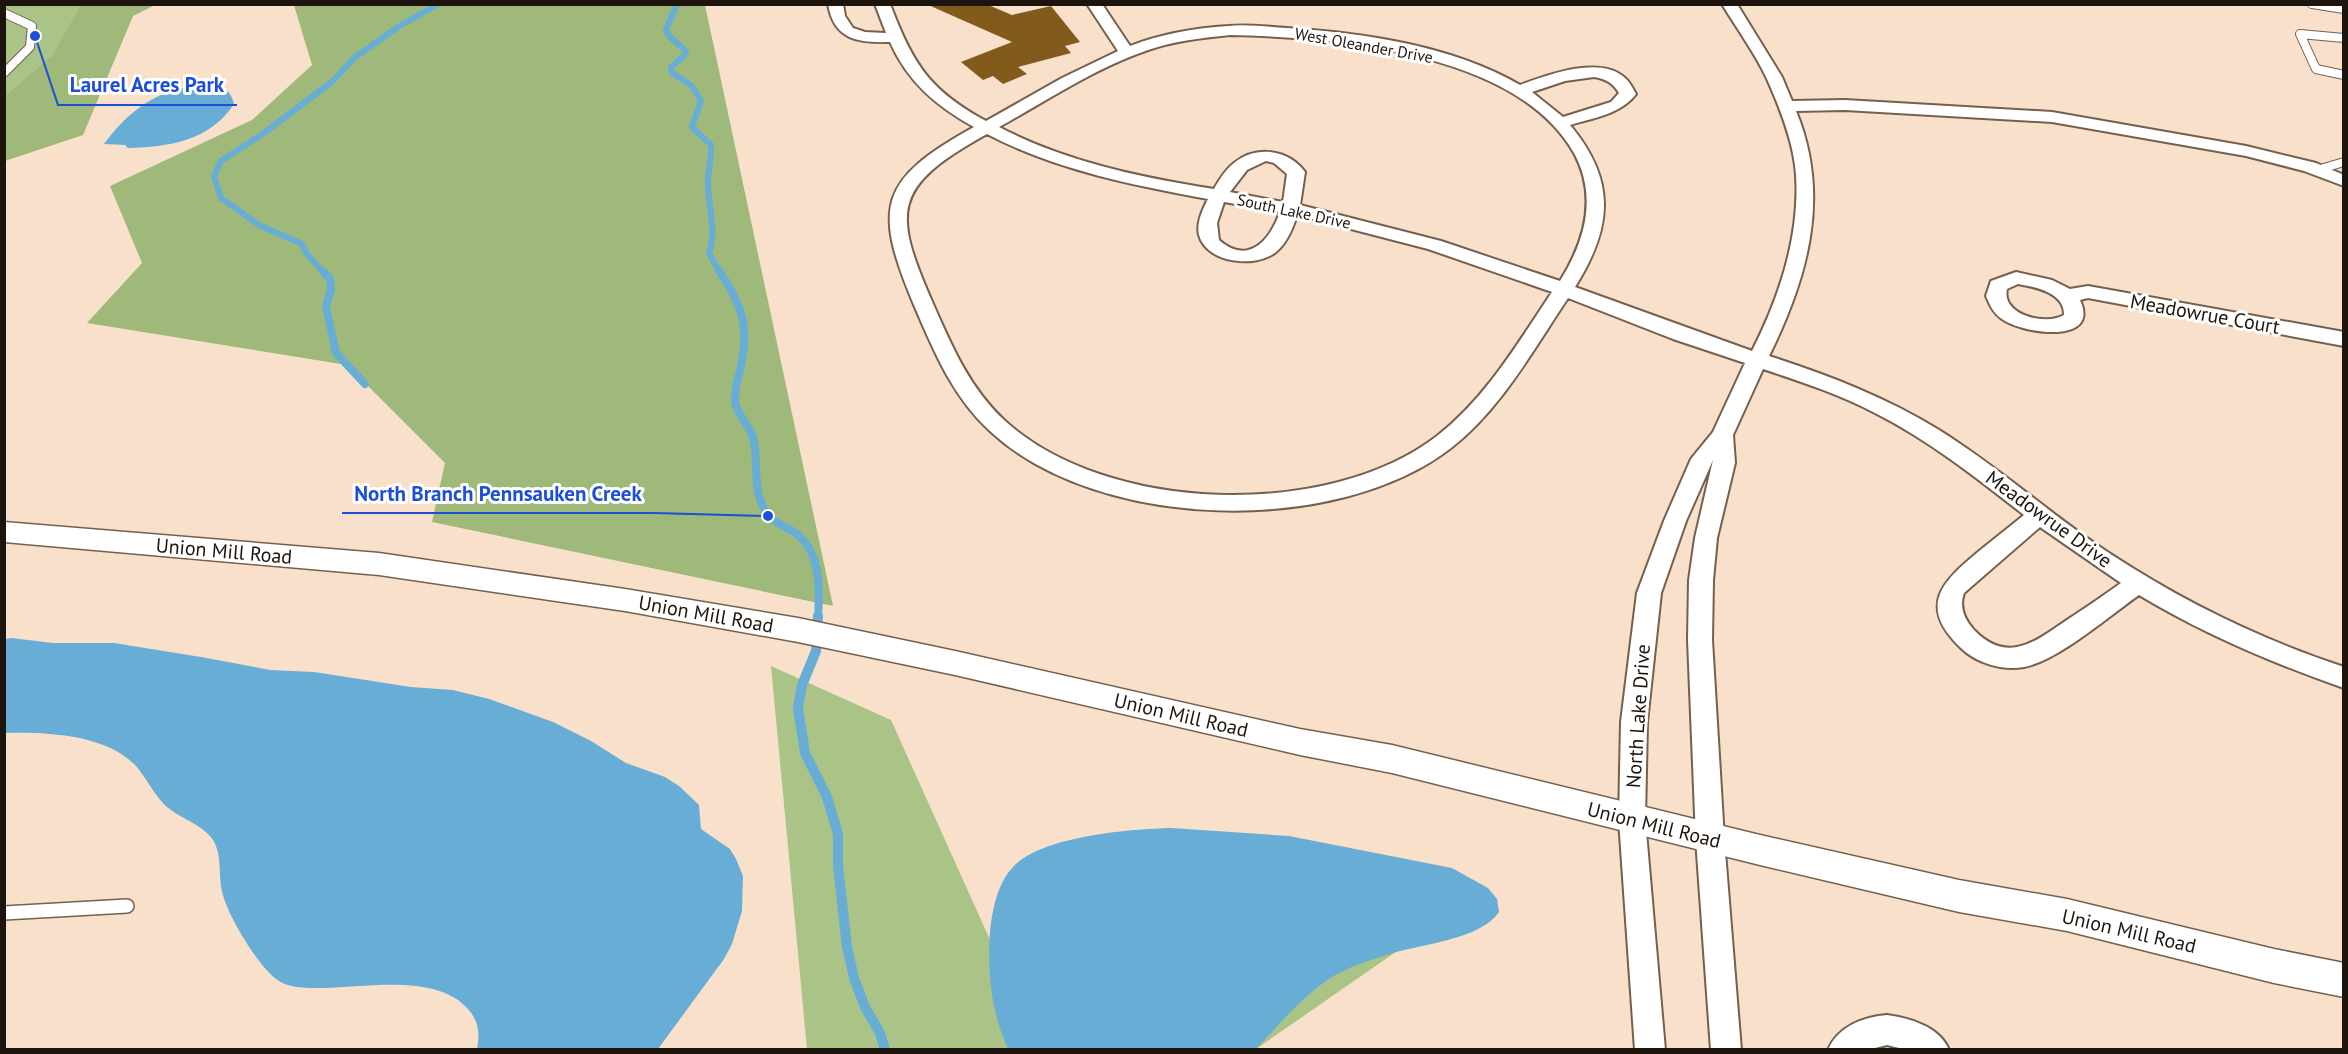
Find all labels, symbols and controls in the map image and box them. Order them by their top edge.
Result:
street label: West Oleander Drive [1293,23,1435,67]
callout: Laurel Acres Park [58,66,237,105]
text: Laurel Acres Park [70,71,225,98]
street label: South Lake Drive [1235,189,1353,233]
street label: Meadowrue Court [2128,288,2282,340]
street label: Meadowrue Drive [1981,464,2117,574]
callout: North Branch Pennsauken Creek [342,474,654,513]
text: North Branch Pennsauken Creek [354,480,643,507]
street label: Union Mill Road [155,532,293,570]
street label: Union Mill Road [636,589,776,639]
street label: North Lake Drive [1620,643,1656,789]
street label: Union Mill Road [1111,687,1251,743]
street label: Union Mill Road [1584,796,1724,854]
street label: Union Mill Road [2059,903,2199,959]

